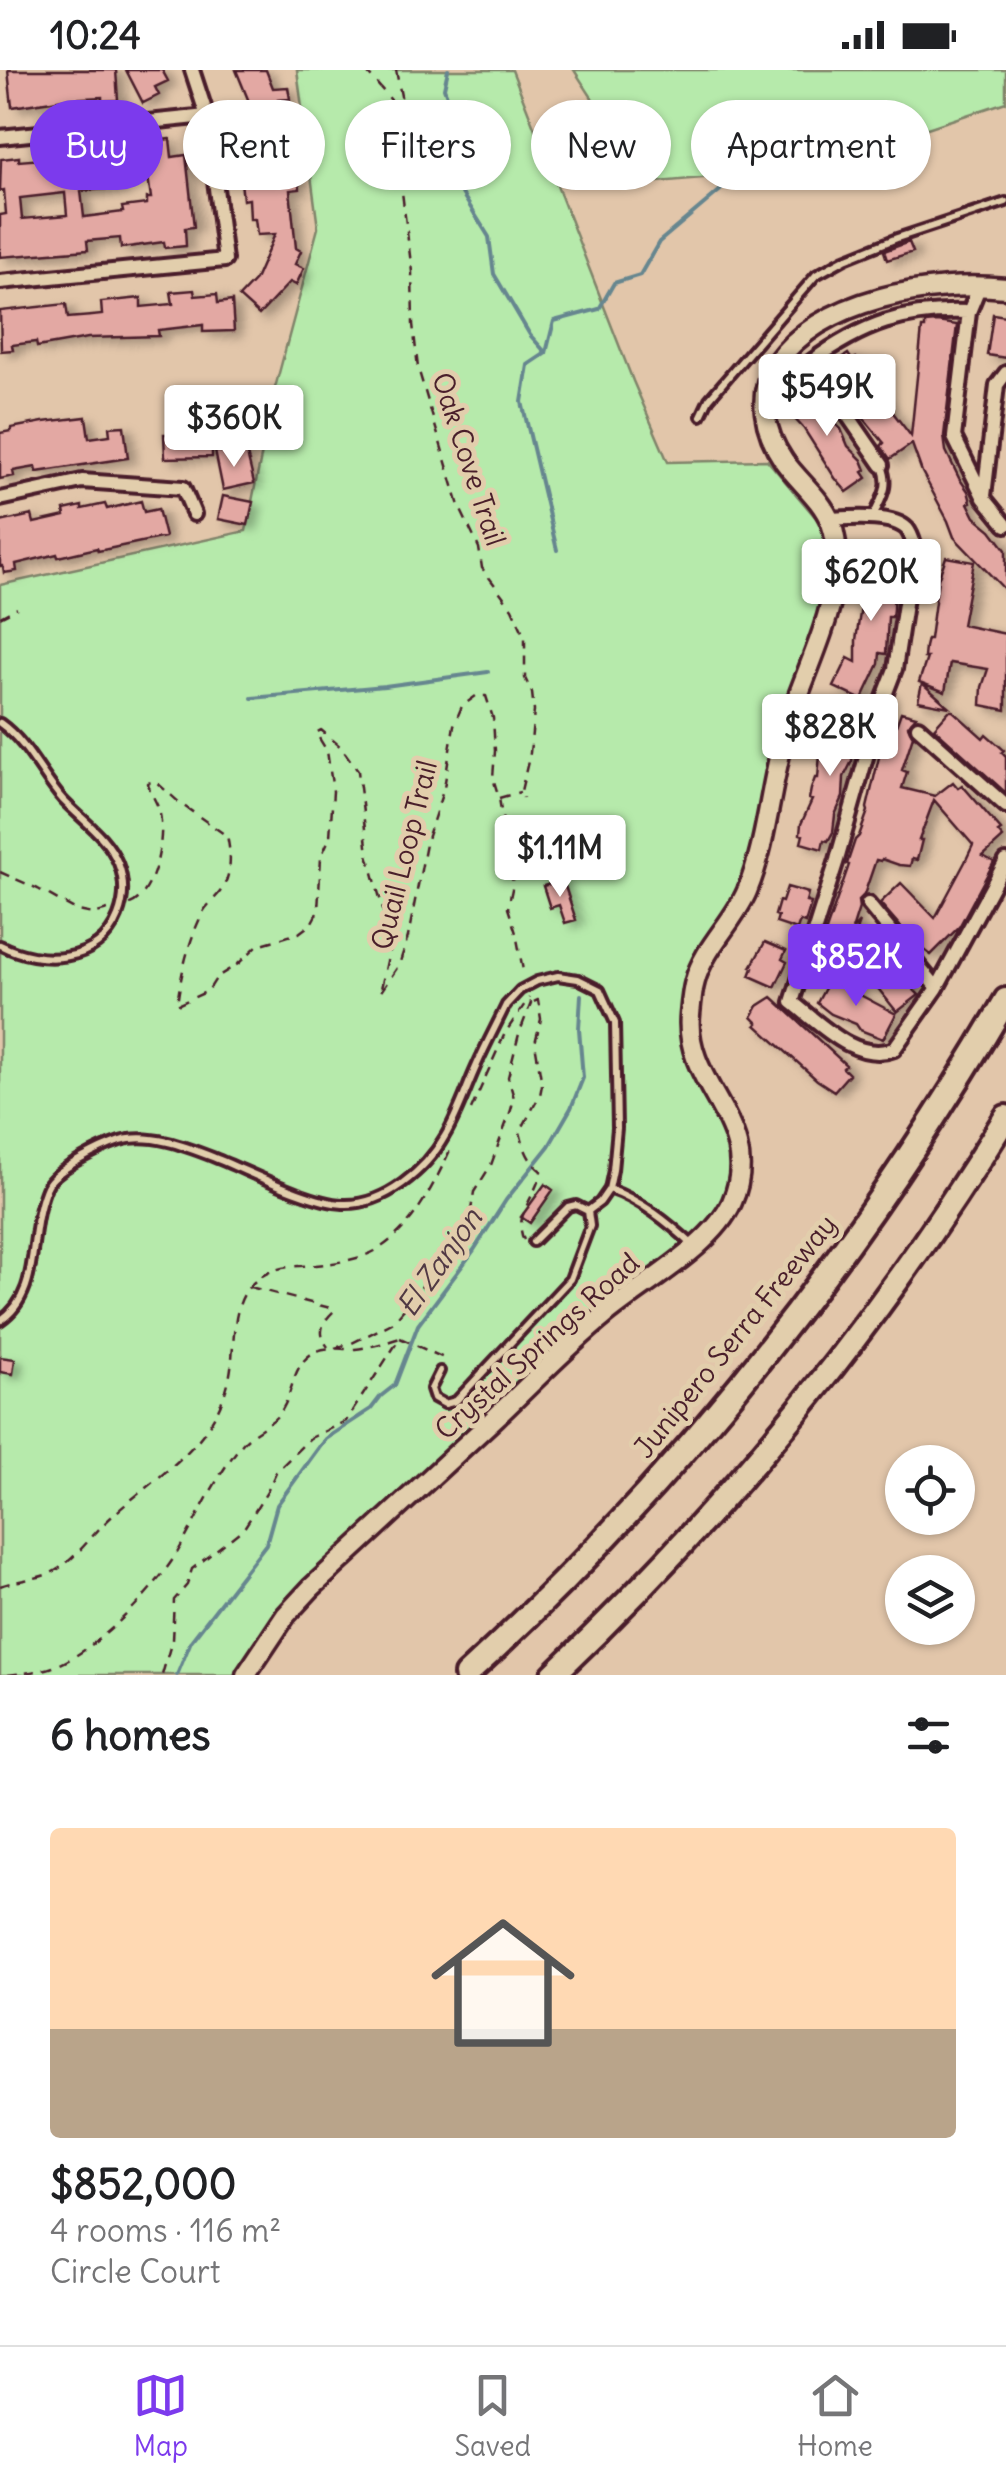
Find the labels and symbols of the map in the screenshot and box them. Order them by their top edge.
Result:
pin: $549K [757,354,897,439]
street label: Oak Cove Trail [424,368,514,550]
pin: $360K [164,385,304,470]
pin: $620K [801,539,941,624]
pin: $828K [760,694,900,779]
street label: Quail Loop Trail [363,757,445,953]
pin: $1.11M [479,815,641,900]
pin: $852K [786,924,926,1009]
water label: El Zanjon [388,1200,490,1323]
street label: Junipero Serra Freeway [626,1207,844,1465]
street label: Crystal Springs Road [427,1245,647,1447]

